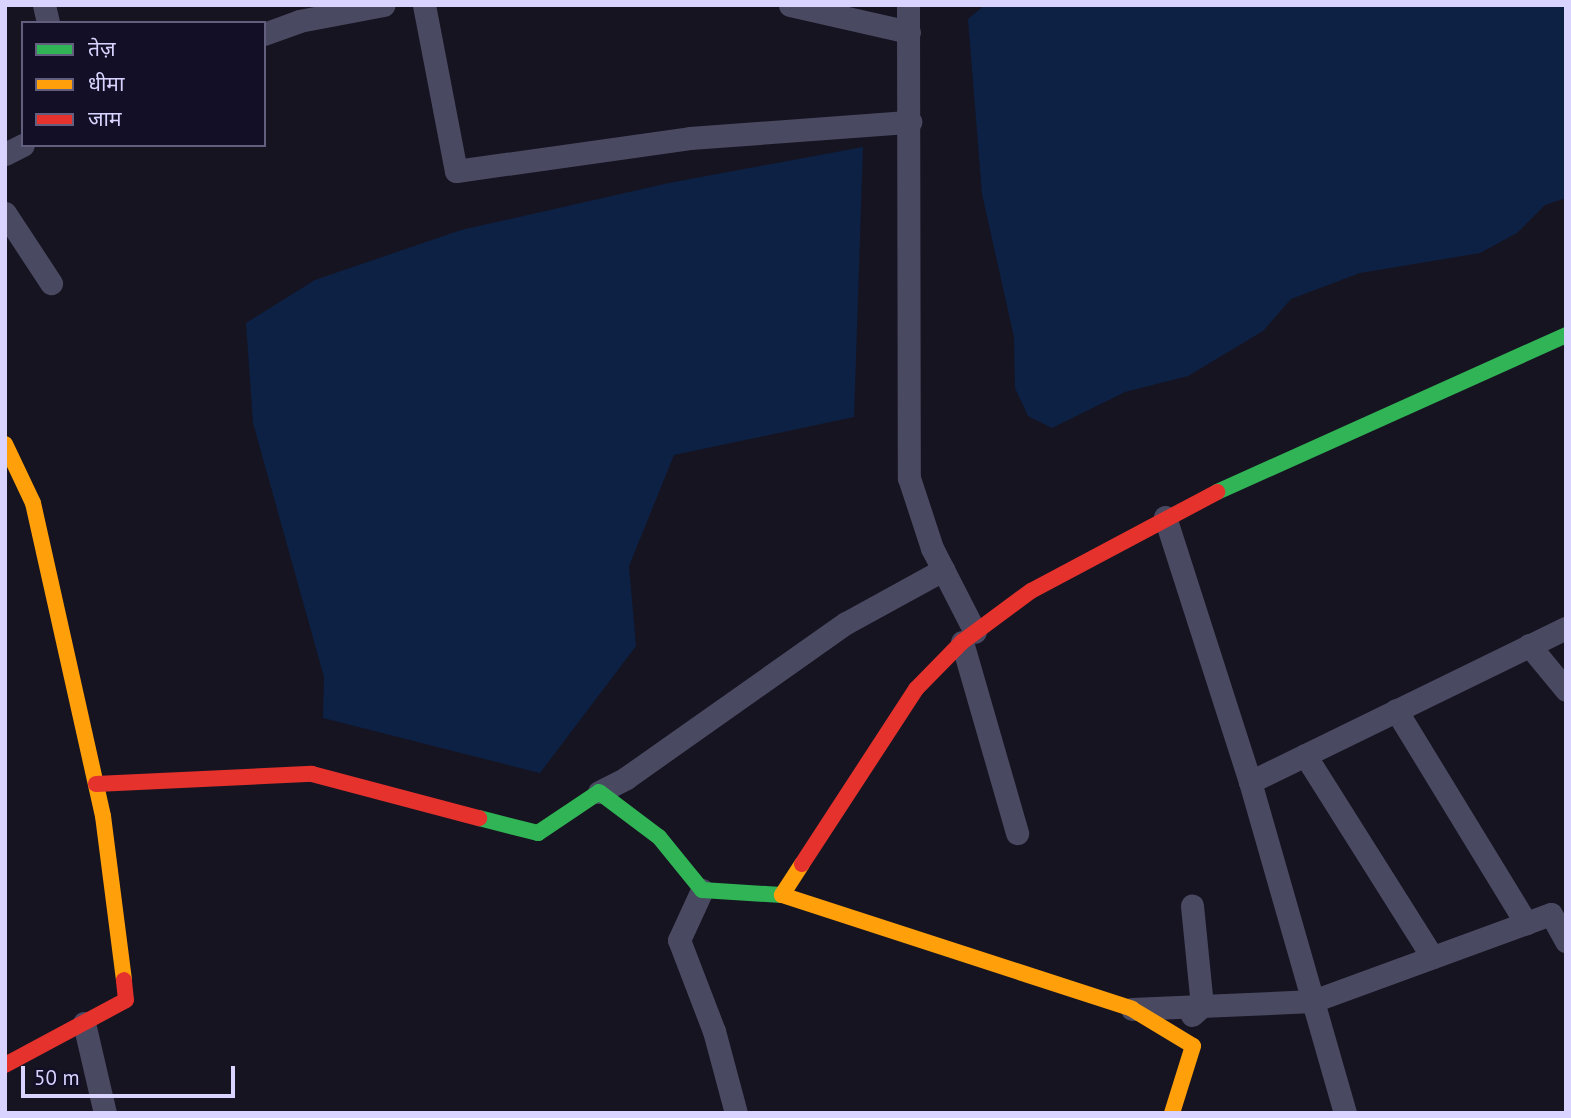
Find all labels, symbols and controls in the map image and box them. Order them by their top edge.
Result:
legend [21,21,266,147]
text: तेज़ [88,35,116,62]
text: धीमा [88,70,124,97]
text: जाम [88,105,122,132]
scale bar [24,1052,238,1096]
text: 50 m [34,1064,80,1091]

